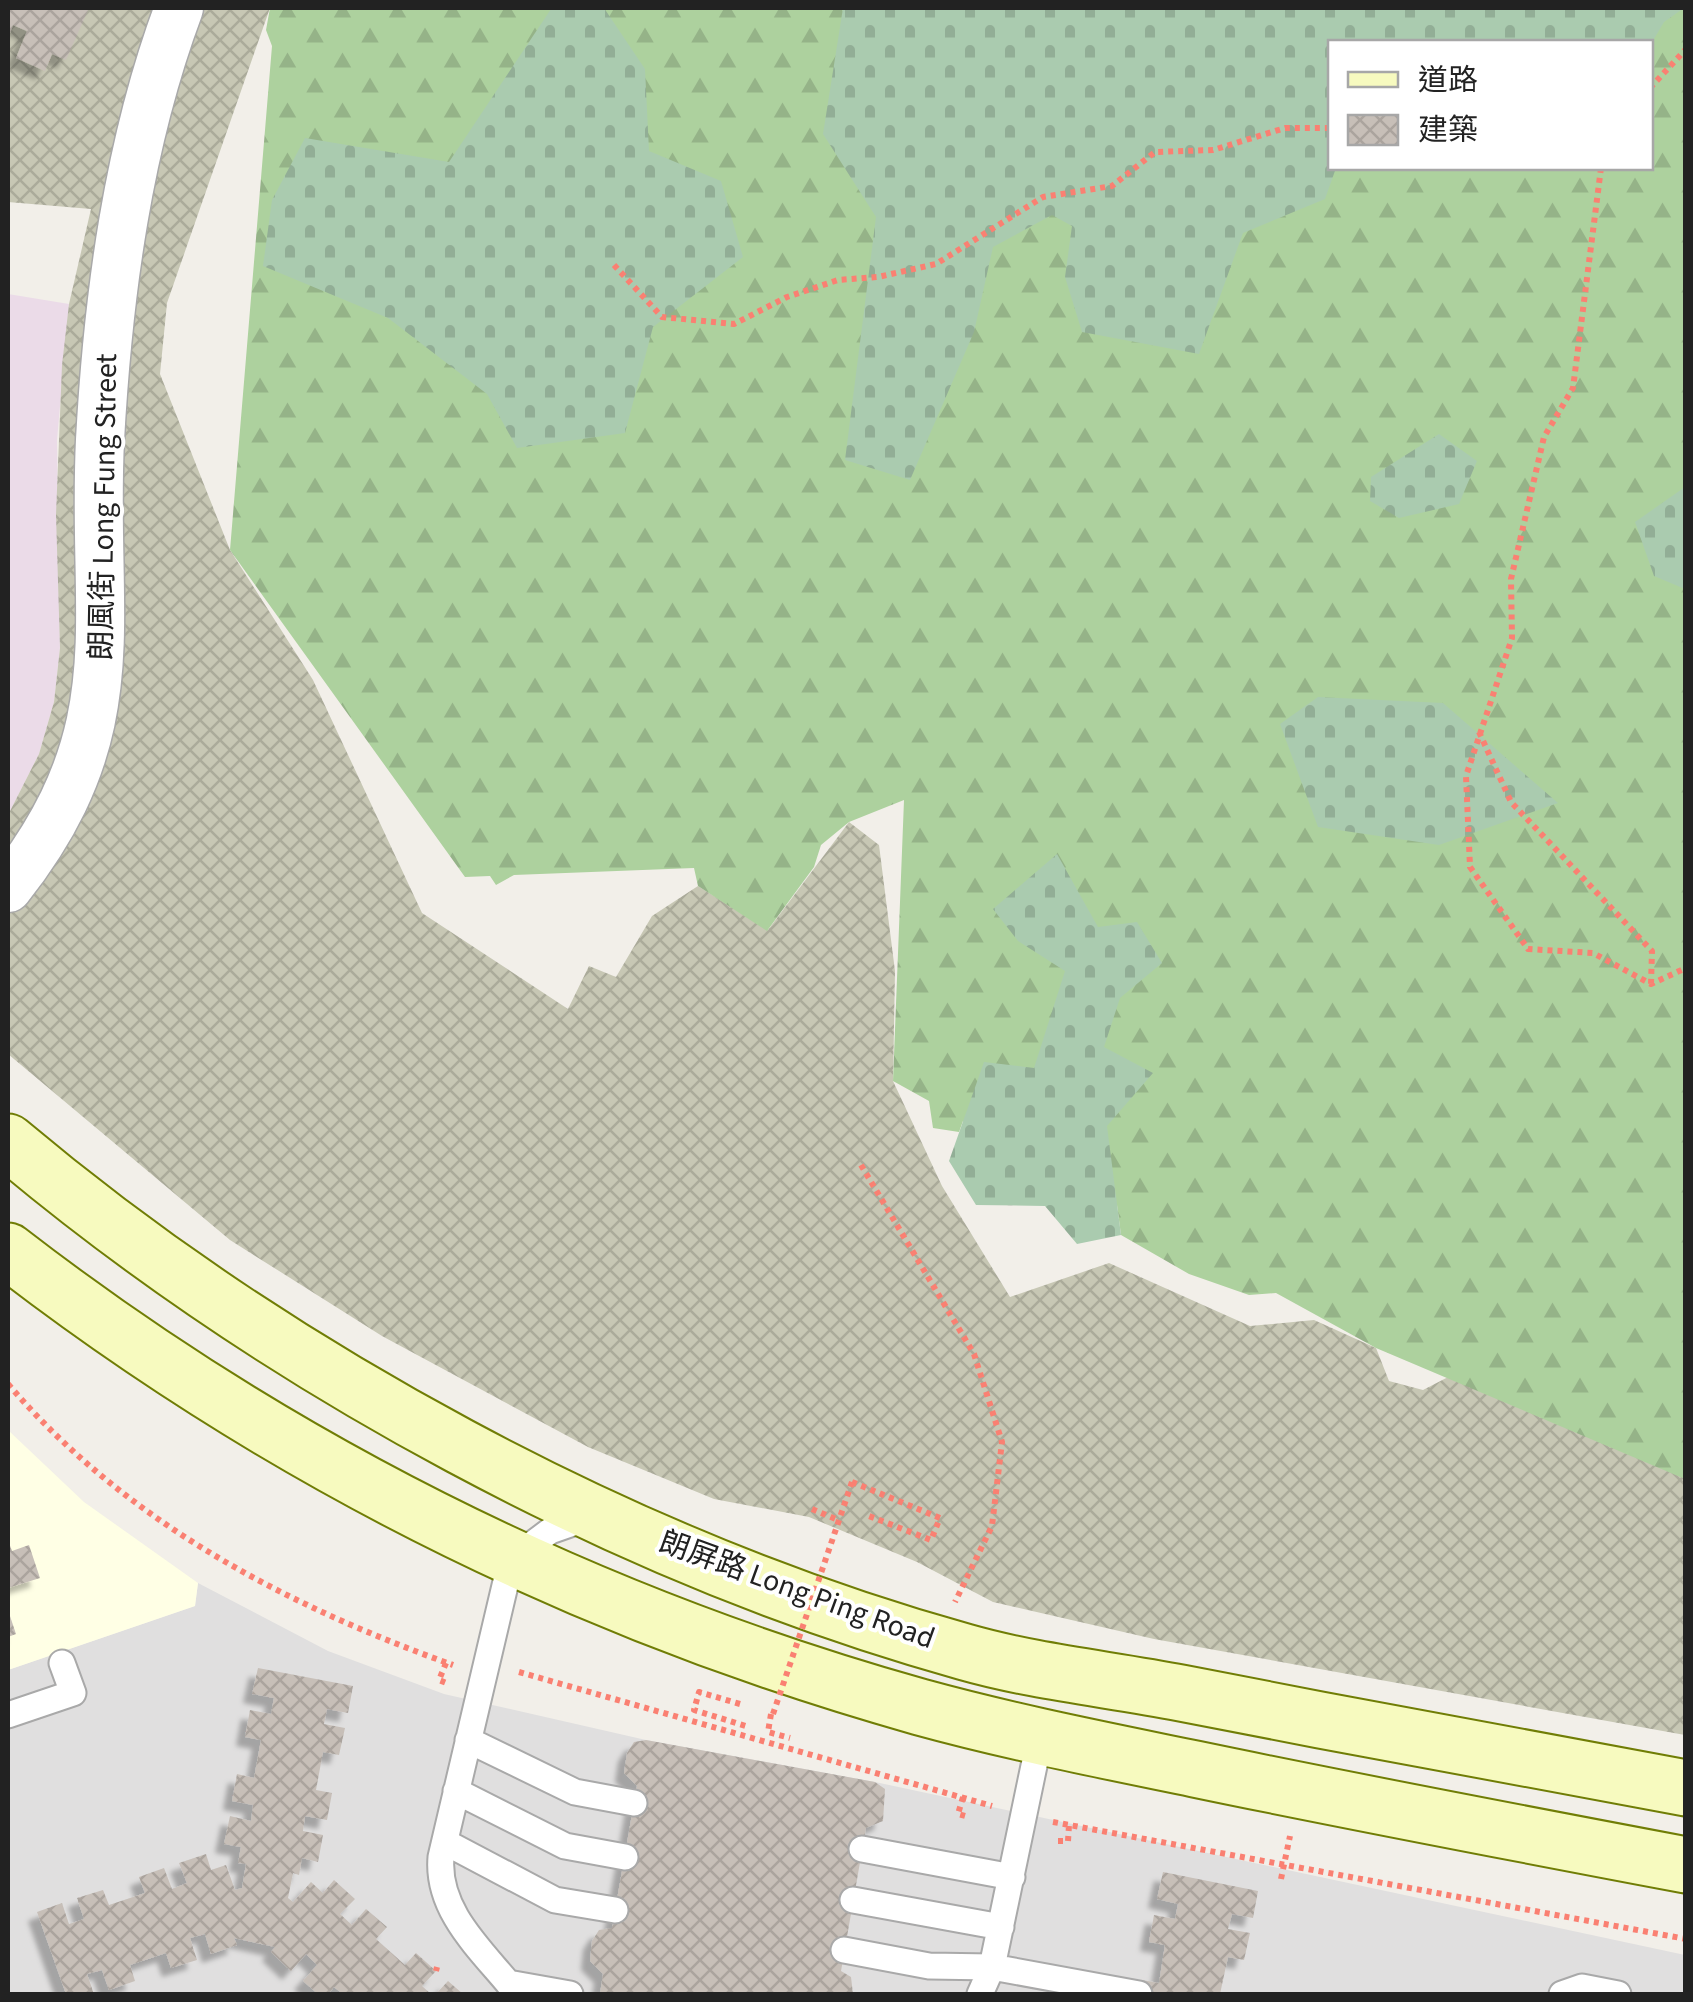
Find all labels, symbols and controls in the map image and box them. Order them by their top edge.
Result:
legend [1328,40,1653,170]
text: 道路 [1418,59,1478,102]
text: 建築 [1418,109,1478,152]
street label: 朗風街 Long Fung Street [80,353,128,661]
street label: 朗屏路 Long Ping Road [653,1520,941,1660]

